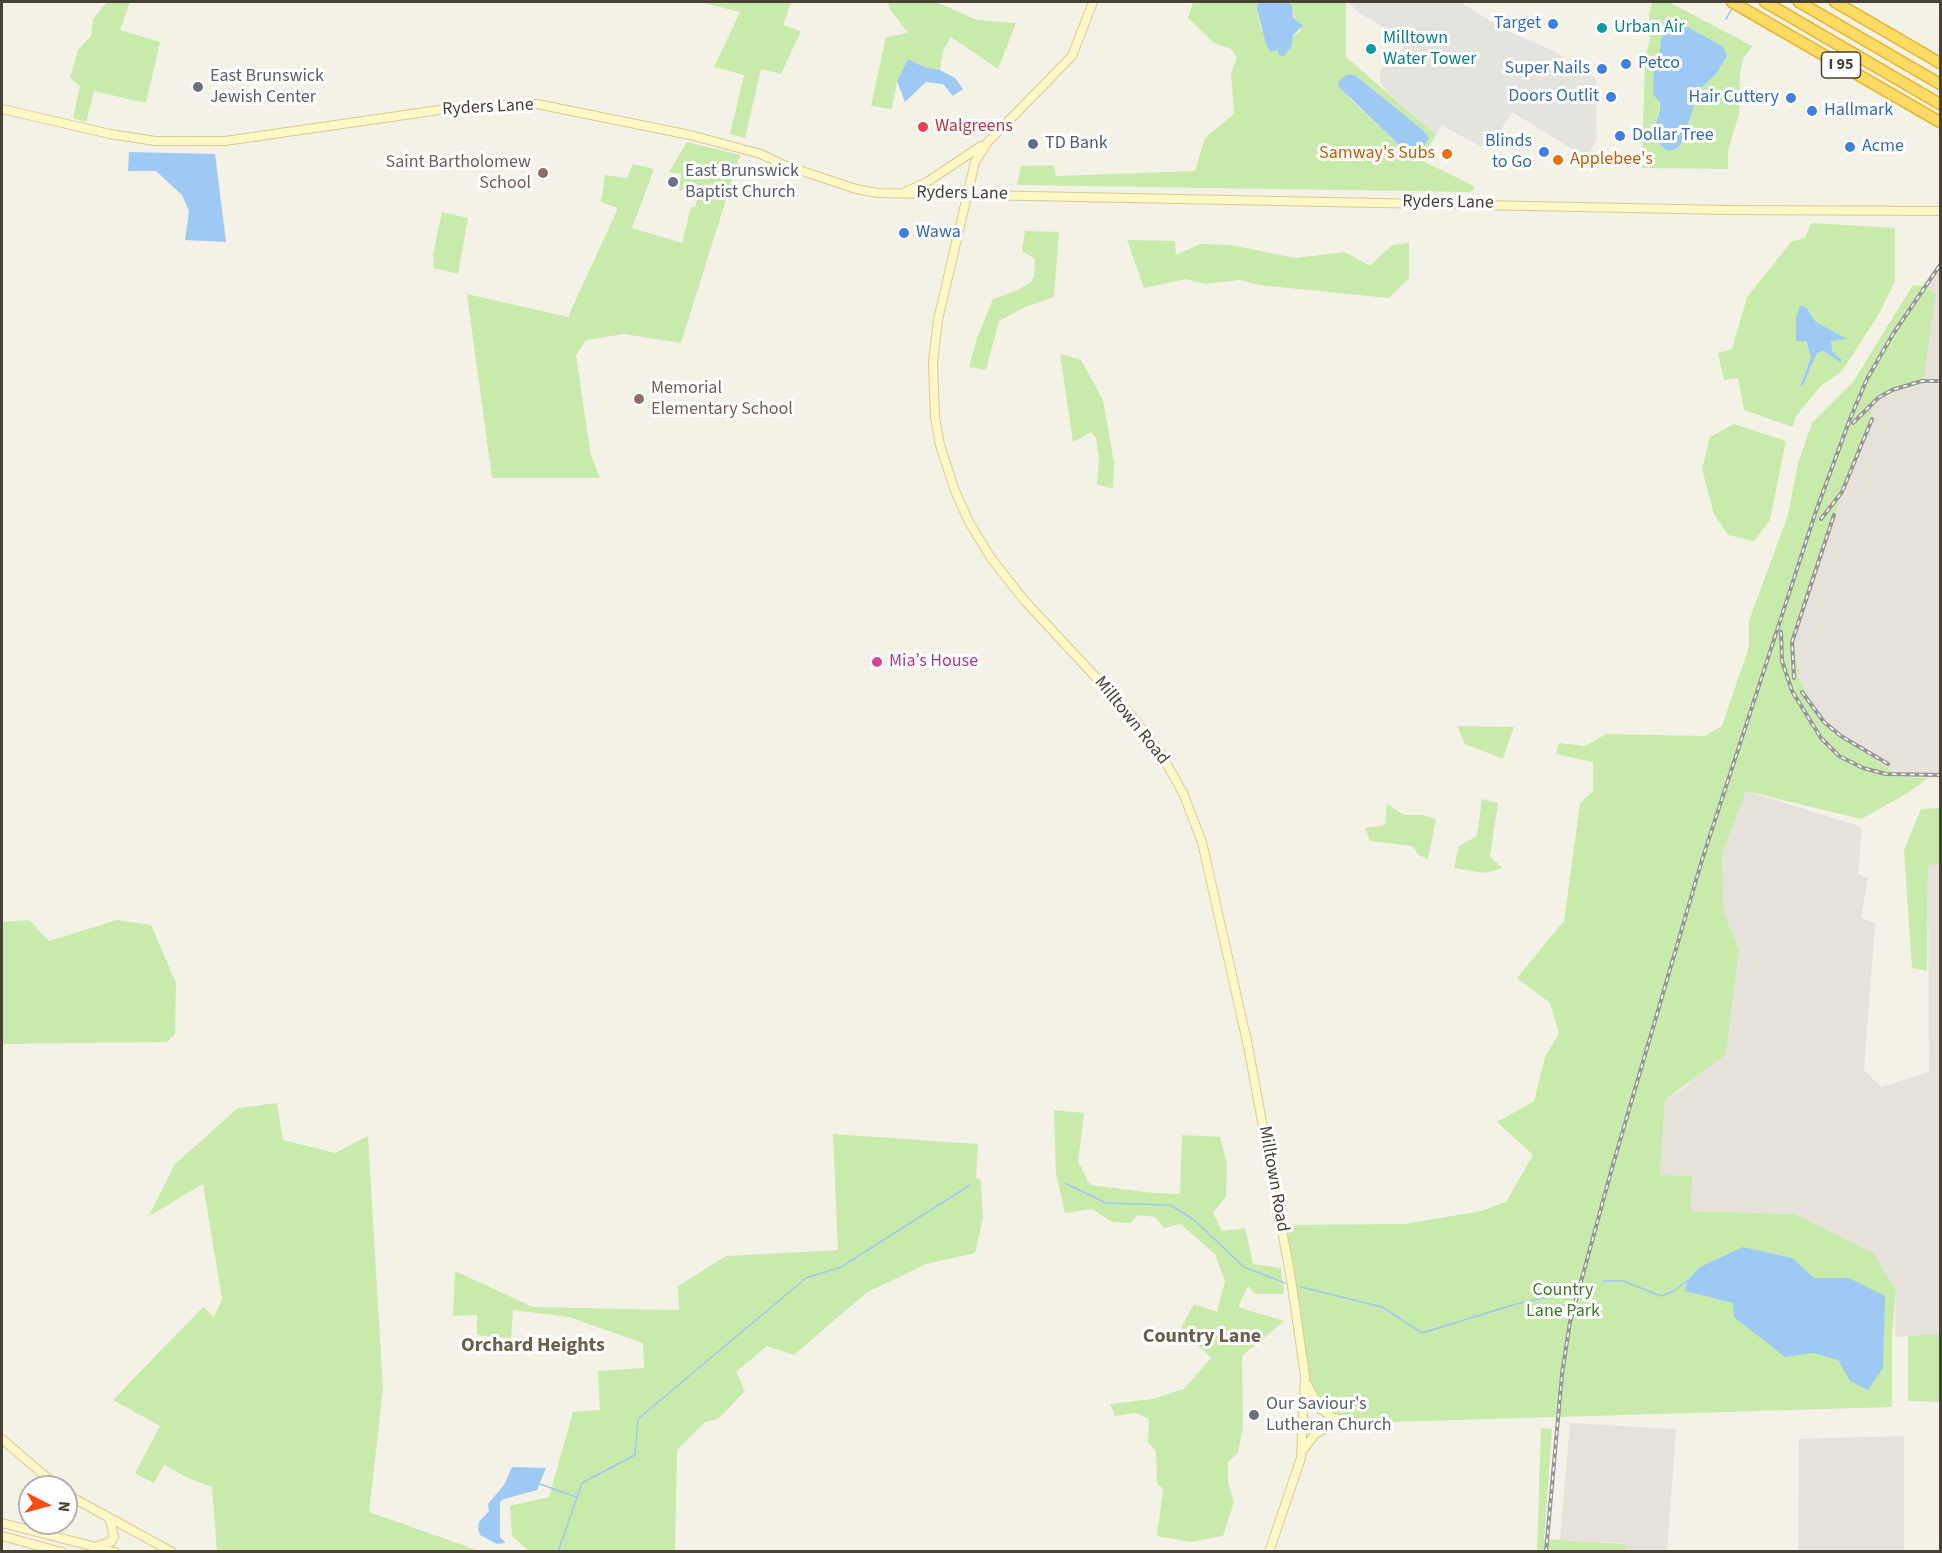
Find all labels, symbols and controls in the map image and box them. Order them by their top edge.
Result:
place label: Target [1494,13,1541,35]
marker: Target [1546,17,1560,31]
place label: Urban Air [1614,17,1685,39]
marker: Urban Air [1595,21,1609,35]
place label: Milltown Water Tower [1383,28,1476,70]
marker: Milltown Water Tower [1364,42,1378,56]
road number: I 95 [1822,52,1860,78]
place label: Petco [1638,53,1680,75]
marker: Petco [1619,57,1633,71]
place label: Super Nails [1505,58,1590,80]
marker: Super Nails [1595,62,1609,76]
place label: East Brunswick Jewish Center [210,66,324,109]
marker: East Brunswick Jewish Center [191,80,205,94]
place label: Doors Outlit [1508,86,1599,108]
place label: Hair Cuttery [1688,87,1779,109]
marker: Doors Outlit [1604,90,1618,104]
marker: Hair Cuttery [1784,91,1798,105]
street label: Ryders Lane [442,95,534,121]
place label: Hallmark [1824,100,1893,122]
marker: Hallmark [1805,104,1819,118]
place label: Walgreens [935,116,1013,138]
marker: Walgreens [916,120,930,134]
place label: Dollar Tree [1632,125,1714,147]
marker: Dollar Tree [1613,129,1627,143]
place label: Blinds to Go [1485,131,1532,174]
place label: TD Bank [1045,133,1108,155]
place label: Acme [1862,136,1904,158]
marker: TD Bank [1026,137,1040,151]
marker: Acme [1843,140,1857,154]
place label: Samway's Subs [1319,143,1435,165]
marker: Blinds to Go [1537,145,1551,159]
marker: Samway's Subs [1440,147,1454,161]
place label: Applebee's [1570,149,1653,171]
place label: Saint Bartholomew School [386,152,531,195]
marker: Applebee's [1551,153,1565,167]
place label: East Brunswick Baptist Church [685,161,799,204]
marker: Saint Bartholomew School [536,166,550,180]
marker: East Brunswick Baptist Church [666,175,680,189]
street label: Ryders Lane [916,182,1008,206]
street label: Ryders Lane [1402,191,1494,215]
place label: Wawa [916,222,961,244]
marker: Wawa [897,226,911,240]
place label: Memorial Elementary School [651,378,793,420]
marker: Memorial Elementary School [632,392,646,406]
place label: Mia’s House [889,651,978,673]
marker: Mia’s House [870,655,884,669]
street label: Milltown Road [1089,673,1173,769]
street label: Milltown Road [1253,1124,1293,1234]
park label: Country Lane Park [1526,1280,1600,1322]
district label: Country Lane [1143,1326,1261,1350]
district label: Orchard Heights [461,1335,605,1359]
place label: Our Saviour's Lutheran Church [1266,1394,1391,1436]
marker: Our Saviour's Lutheran Church [1247,1408,1261,1422]
north arrow [18,1475,78,1535]
text: N [52,1500,75,1513]

